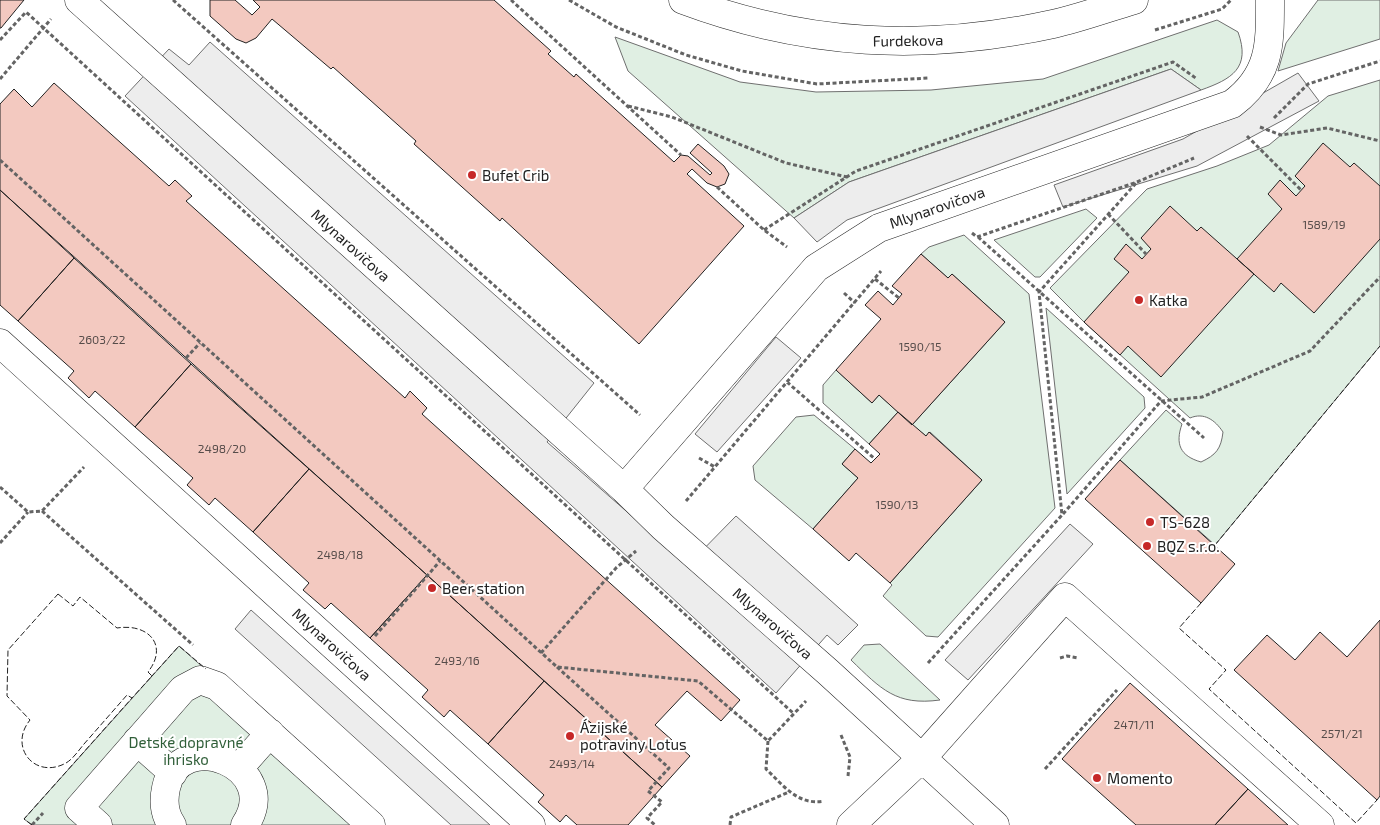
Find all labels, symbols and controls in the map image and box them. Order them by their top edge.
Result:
street label: Furdekova [872,30,944,50]
place label: Bufet Crib [482,166,549,184]
marker: Bufet Crib [466,169,478,181]
street label: Mlynarovičova [887,182,987,232]
street label: Mlynarovičova [308,205,394,285]
house number: 1589/19 [1302,217,1346,231]
place label: Katka [1149,291,1188,309]
marker: Katka [1133,294,1145,306]
house number: 2603/22 [78,332,126,346]
house number: 1590/15 [899,339,941,353]
house number: 2498/20 [198,441,246,455]
house number: 1590/13 [876,497,918,511]
place label: TS-628 [1160,513,1210,531]
marker: TS-628 [1144,516,1156,528]
place label: BQZ s.r.o. [1157,537,1220,556]
marker: BQZ s.r.o. [1141,540,1153,552]
house number: 2498/18 [317,547,363,561]
place label: Beer station [442,579,525,597]
marker: Beer station [426,582,438,594]
street label: Mlynarovičova [729,583,817,663]
street label: Mlynarovičova [289,604,375,684]
house number: 2493/16 [434,653,480,667]
house number: 2471/11 [1114,717,1154,731]
place label: Ázijské potraviny Lotus [580,718,687,753]
house number: 2571/21 [1321,726,1363,740]
marker: Ázijské potraviny Lotus [564,730,576,742]
park label: Detské dopravné ihrisko [129,733,243,768]
house number: 2493/14 [549,756,595,770]
place label: Momento [1107,769,1173,787]
marker: Momento [1091,772,1103,784]

